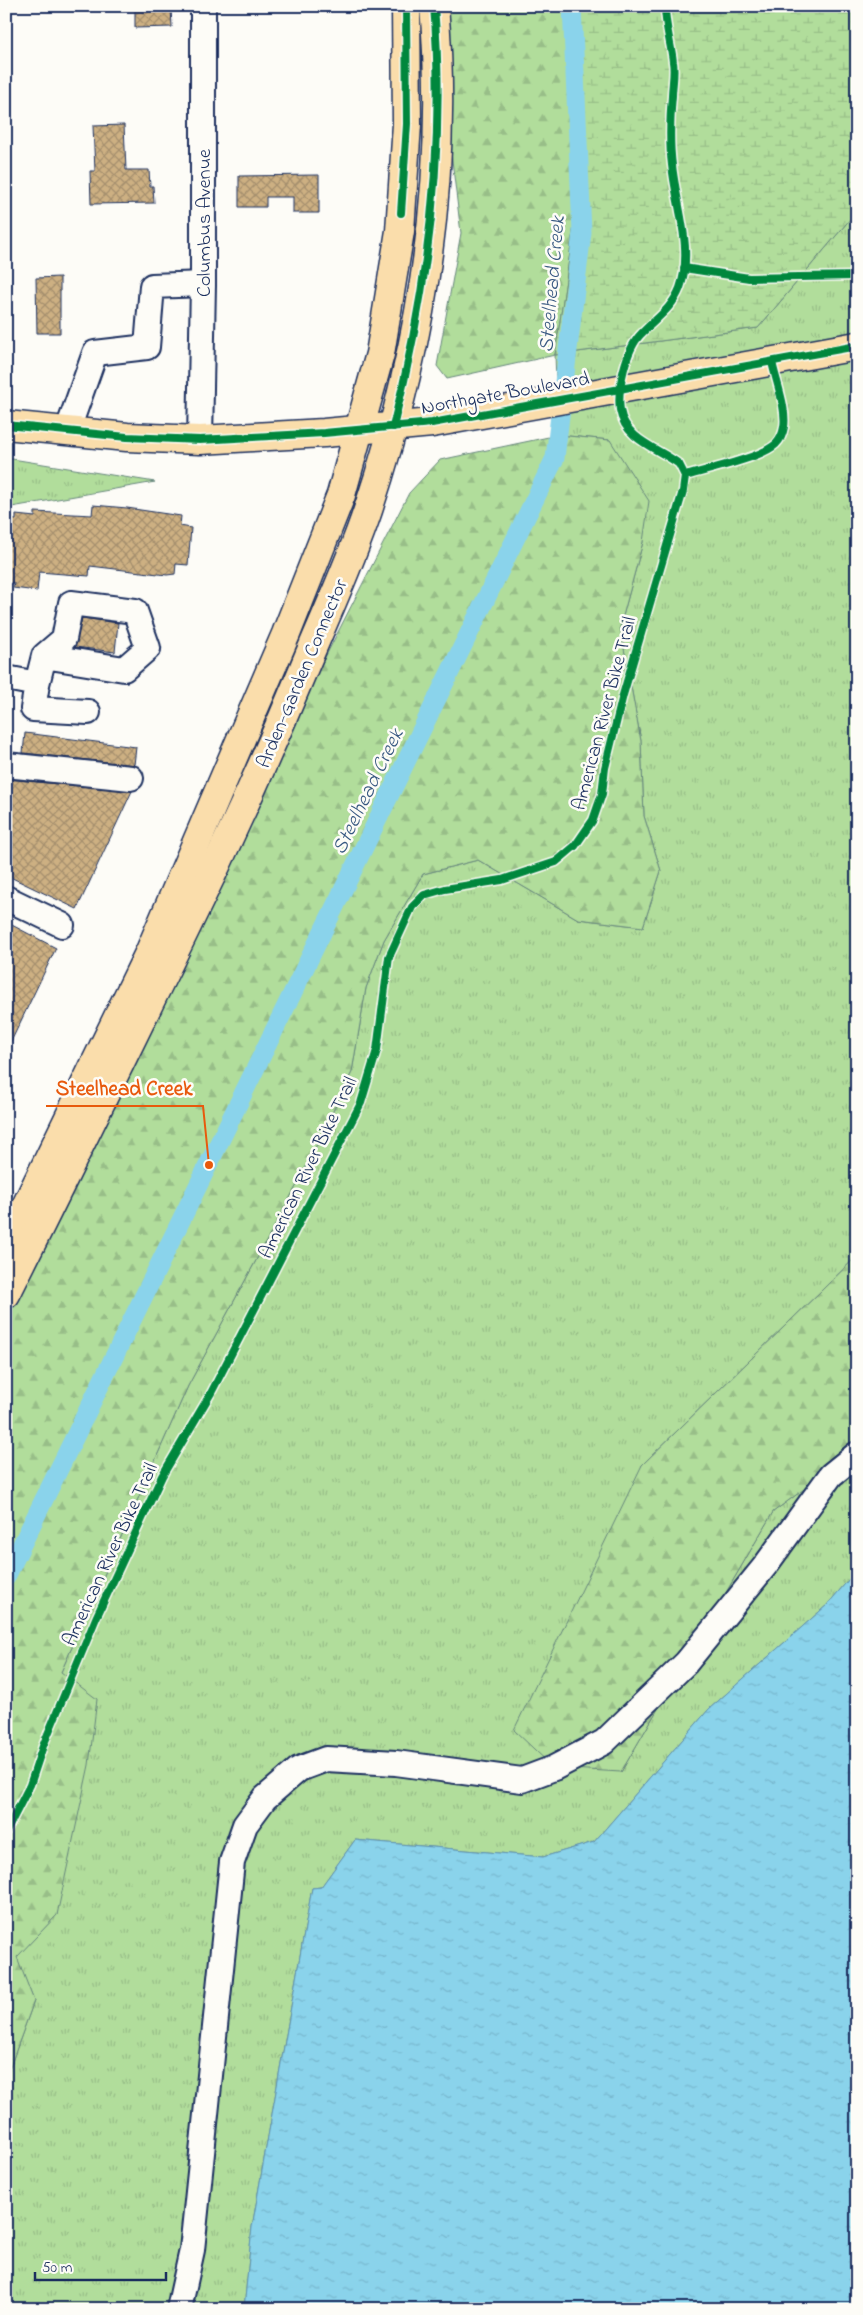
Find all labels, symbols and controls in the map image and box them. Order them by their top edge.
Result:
street label: Columbus Avenue [191,149,220,297]
water label: Steelhead Creek [532,214,574,354]
street label: Northgate Boulevard [419,365,592,425]
street label: Arden-Garden Connector [250,574,357,773]
street label: American River Bike Trail [566,614,645,814]
water label: Steelhead Creek [325,723,413,860]
callout: Steelhead Creek [46,1070,203,1106]
street label: American River Bike Trail [252,1072,366,1264]
text: Steelhead Creek [56,1075,193,1105]
street label: American River Bike Trail [56,1459,167,1652]
scale bar [35,2250,166,2282]
text: 50 m [42,2257,73,2279]

